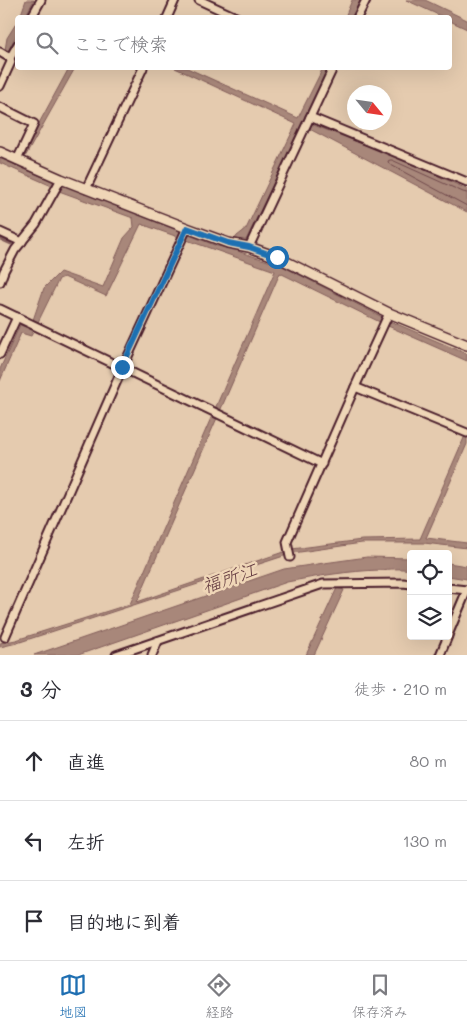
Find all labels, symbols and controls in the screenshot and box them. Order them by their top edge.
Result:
search box [15,15,452,70]
icon: search [33,29,61,57]
text: ここで検索 [73,31,168,56]
north arrow [347,85,392,130]
route start [266,246,289,269]
route end [111,356,134,379]
map controls [407,550,452,640]
button: locate [407,550,452,595]
water label: 福所江 [198,556,261,598]
button: layers [407,595,452,640]
text: 3 分 [20,675,61,702]
text: 徒歩 · 210 m [354,678,447,699]
icon: ahead [20,747,48,775]
text: 直進 [67,749,105,774]
text: 80 m [410,750,447,771]
icon: left [20,827,48,855]
text: 左折 [67,829,105,854]
text: 130 m [403,830,447,851]
icon: arrive [20,907,48,935]
text: 目的地に到着 [67,909,181,934]
tab: 地図 [59,971,87,1021]
tab: 経路 [205,971,233,1021]
tab: 保存済み [352,971,408,1021]

